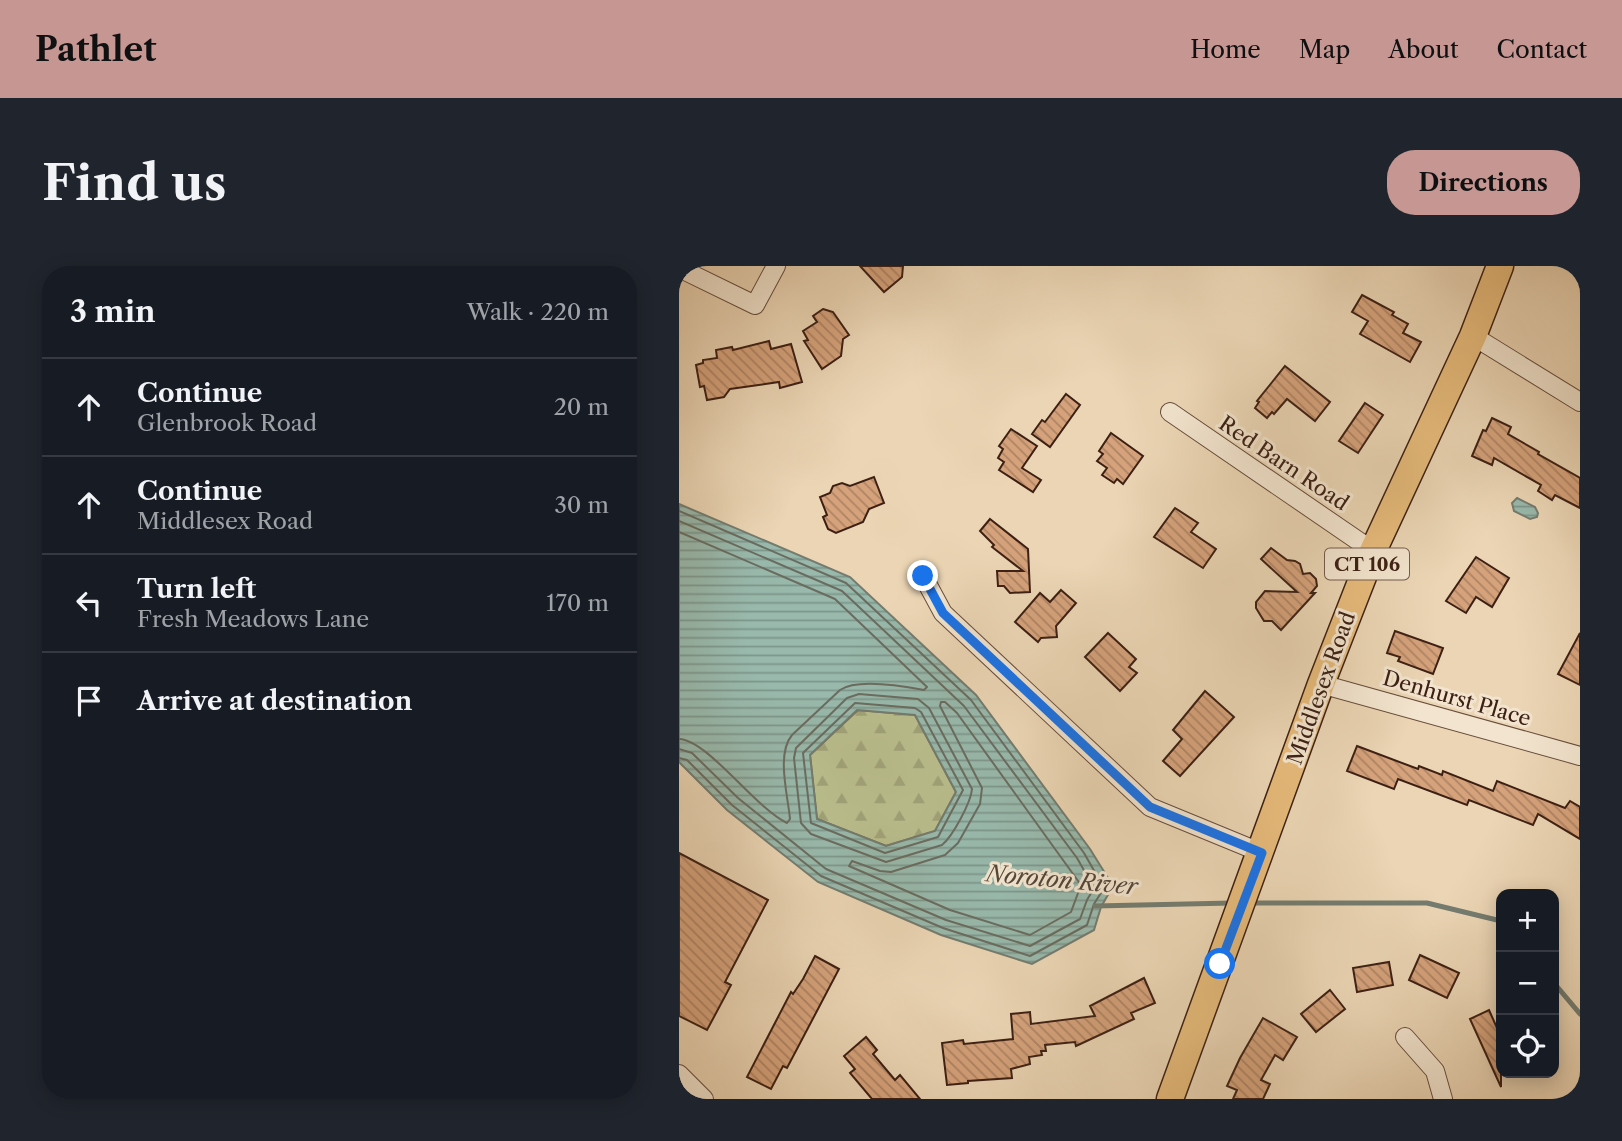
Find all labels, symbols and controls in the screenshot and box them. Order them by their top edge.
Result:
text: Pathlet [35,29,157,70]
text: Home [1190,35,1261,64]
text: Map [1299,35,1350,64]
text: About [1388,35,1459,64]
text: Contact [1497,35,1587,64]
button: Directions [1387,150,1580,215]
text: Find us [42,152,226,213]
text: 3 min [70,293,156,330]
text: Walk · 220 m [467,298,609,326]
text: Continue [137,377,262,409]
icon: ahead [70,388,108,426]
text: 20 m [554,393,609,421]
text: Glenbrook Road [137,409,317,437]
street label: Red Barn Road [1215,411,1354,516]
text: Continue [137,475,262,507]
icon: ahead [70,486,108,524]
text: 30 m [554,491,609,519]
text: Middlesex Road [137,507,313,535]
road number: CT 106 [1325,548,1409,580]
route end [907,560,938,591]
text: Turn left [137,573,256,605]
icon: left [70,584,108,622]
text: 170 m [546,589,609,617]
text: Fresh Meadows Lane [137,605,369,633]
street label: Middlesex Road [1282,608,1360,768]
street label: Denhurst Place [1380,665,1534,731]
icon: arrive [70,682,108,720]
text: Arrive at destination [137,685,412,717]
water label: Noroton River [983,859,1140,901]
map controls [1496,889,1559,1078]
button: + [1496,889,1559,952]
route start [1204,948,1235,979]
button: − [1496,952,1559,1015]
button: locate [1496,1015,1559,1078]

